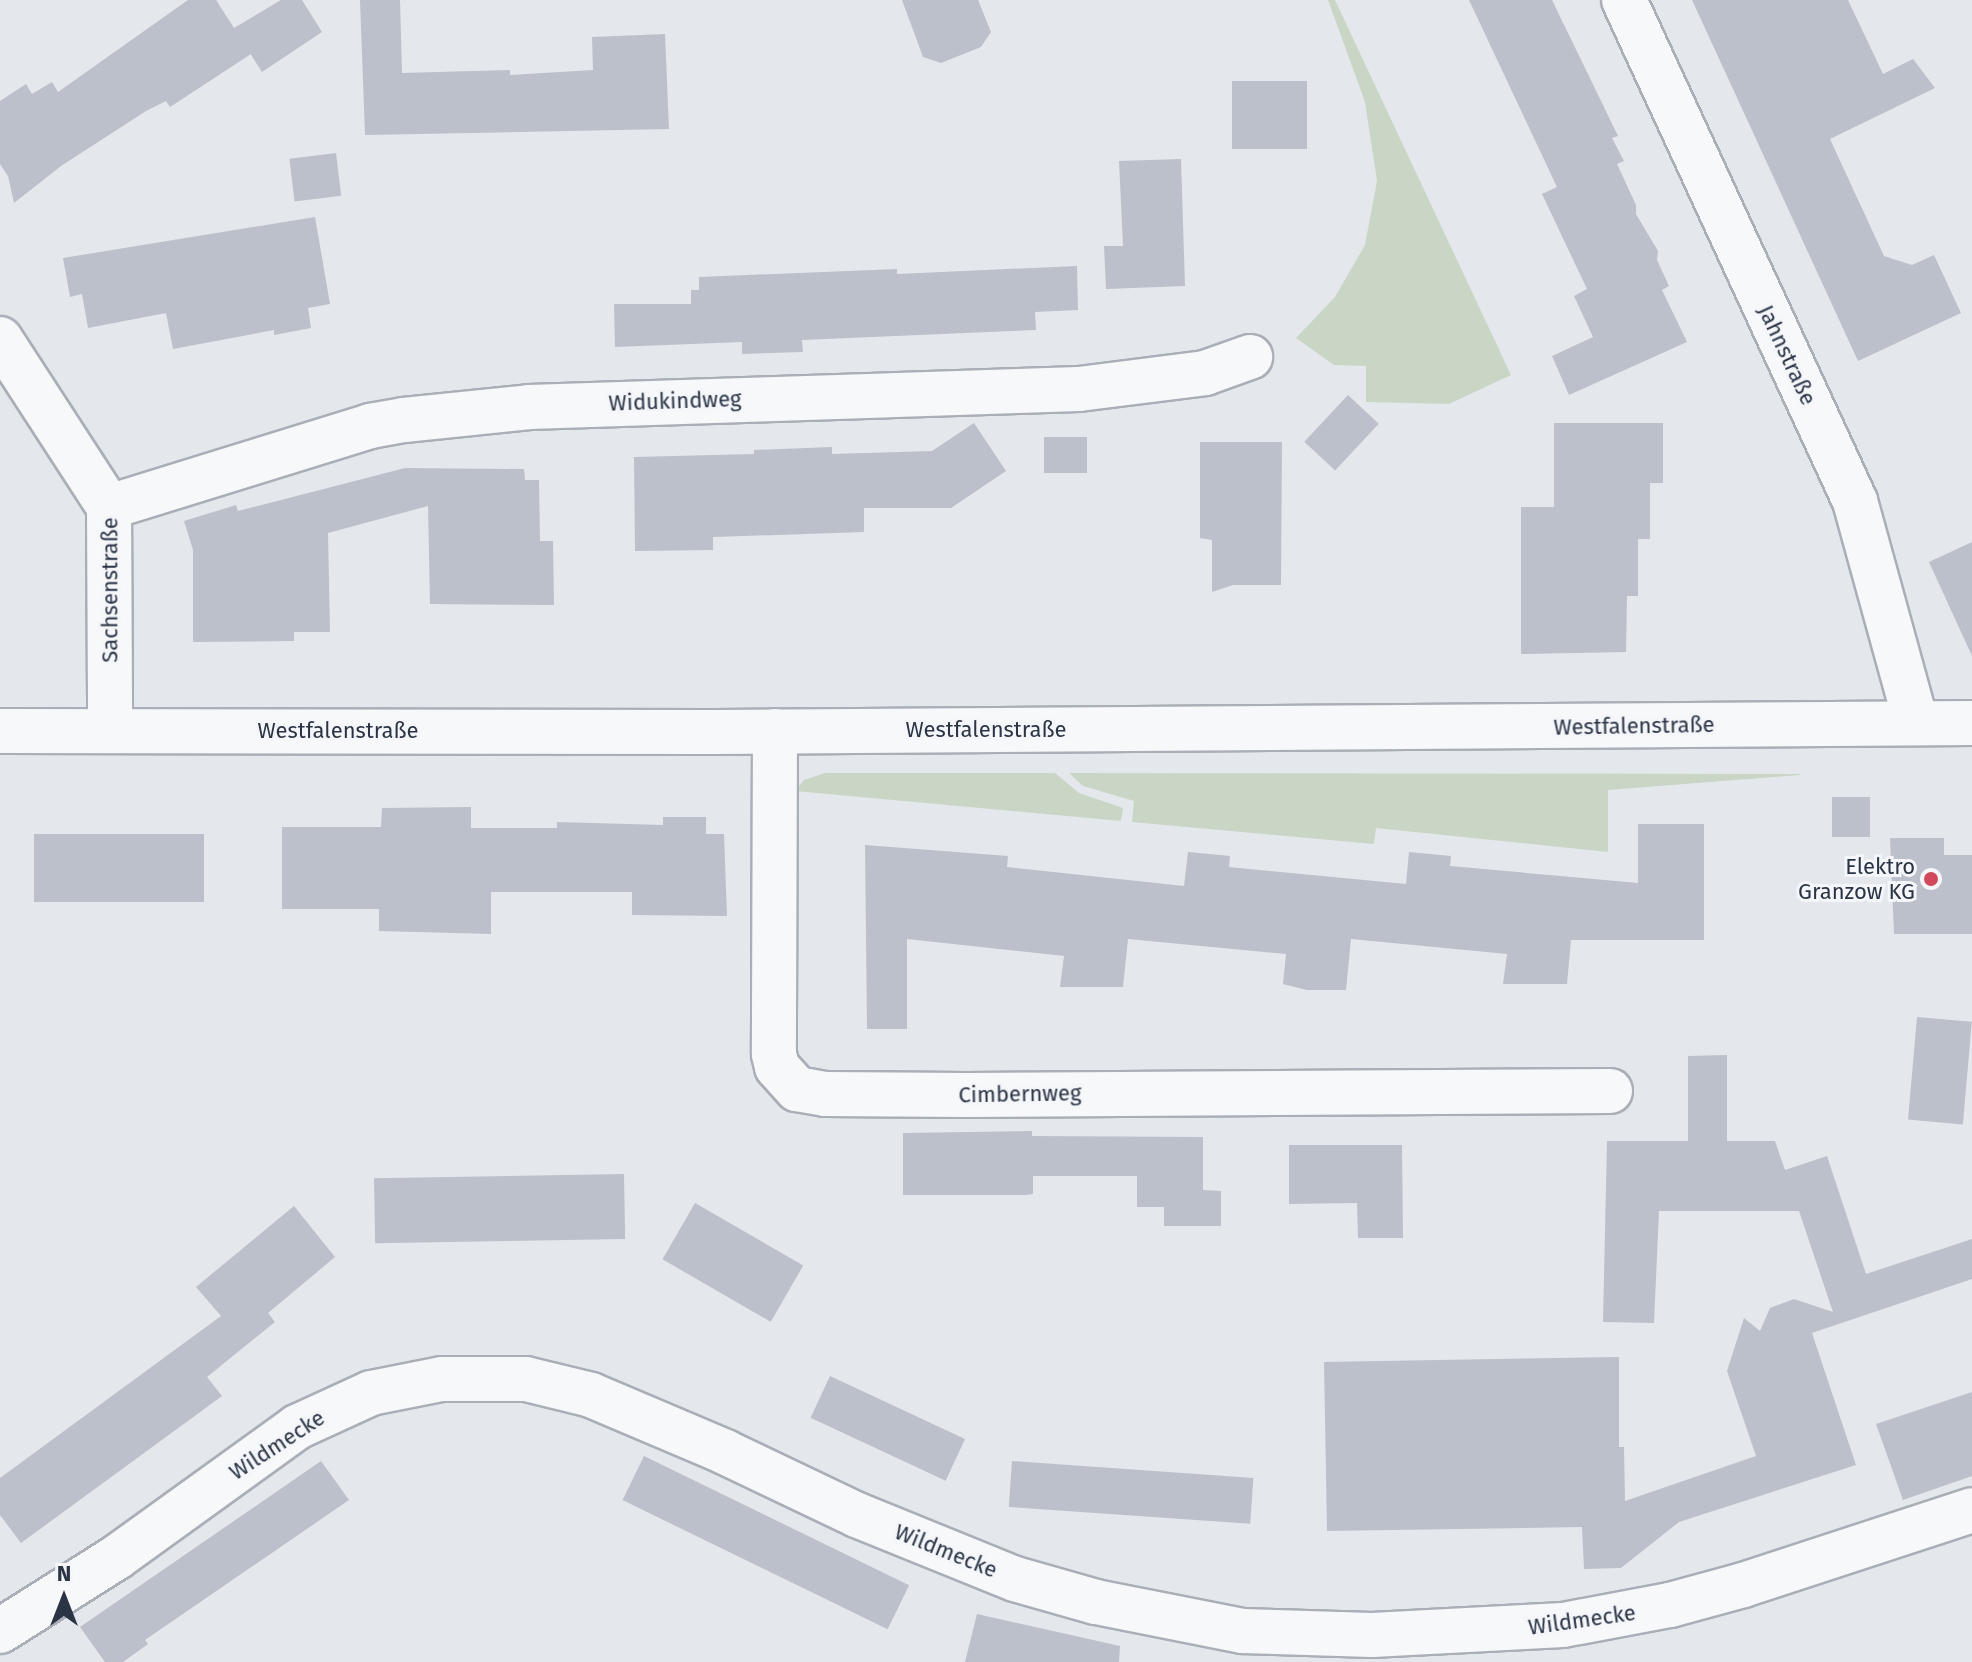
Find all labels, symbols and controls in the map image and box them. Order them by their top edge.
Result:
street label: Jahnstraße [1752,301,1822,409]
street label: Widukindweg [608,385,742,417]
street label: Sachsenstraße [97,517,123,663]
street label: Westfalenstraße [1553,711,1715,741]
street label: Westfalenstraße [906,717,1066,743]
street label: Westfalenstraße [258,718,418,744]
place label: Elektro Granzow KG [1798,853,1915,904]
marker: Elektro Granzow KG [1922,870,1940,888]
street label: Cimbernweg [958,1080,1082,1108]
street label: Wildmecke [224,1404,330,1486]
street label: Wildmecke [891,1518,1001,1584]
north arrow [24,1558,104,1638]
text: N [57,1560,71,1587]
street label: Wildmecke [1527,1599,1637,1641]

